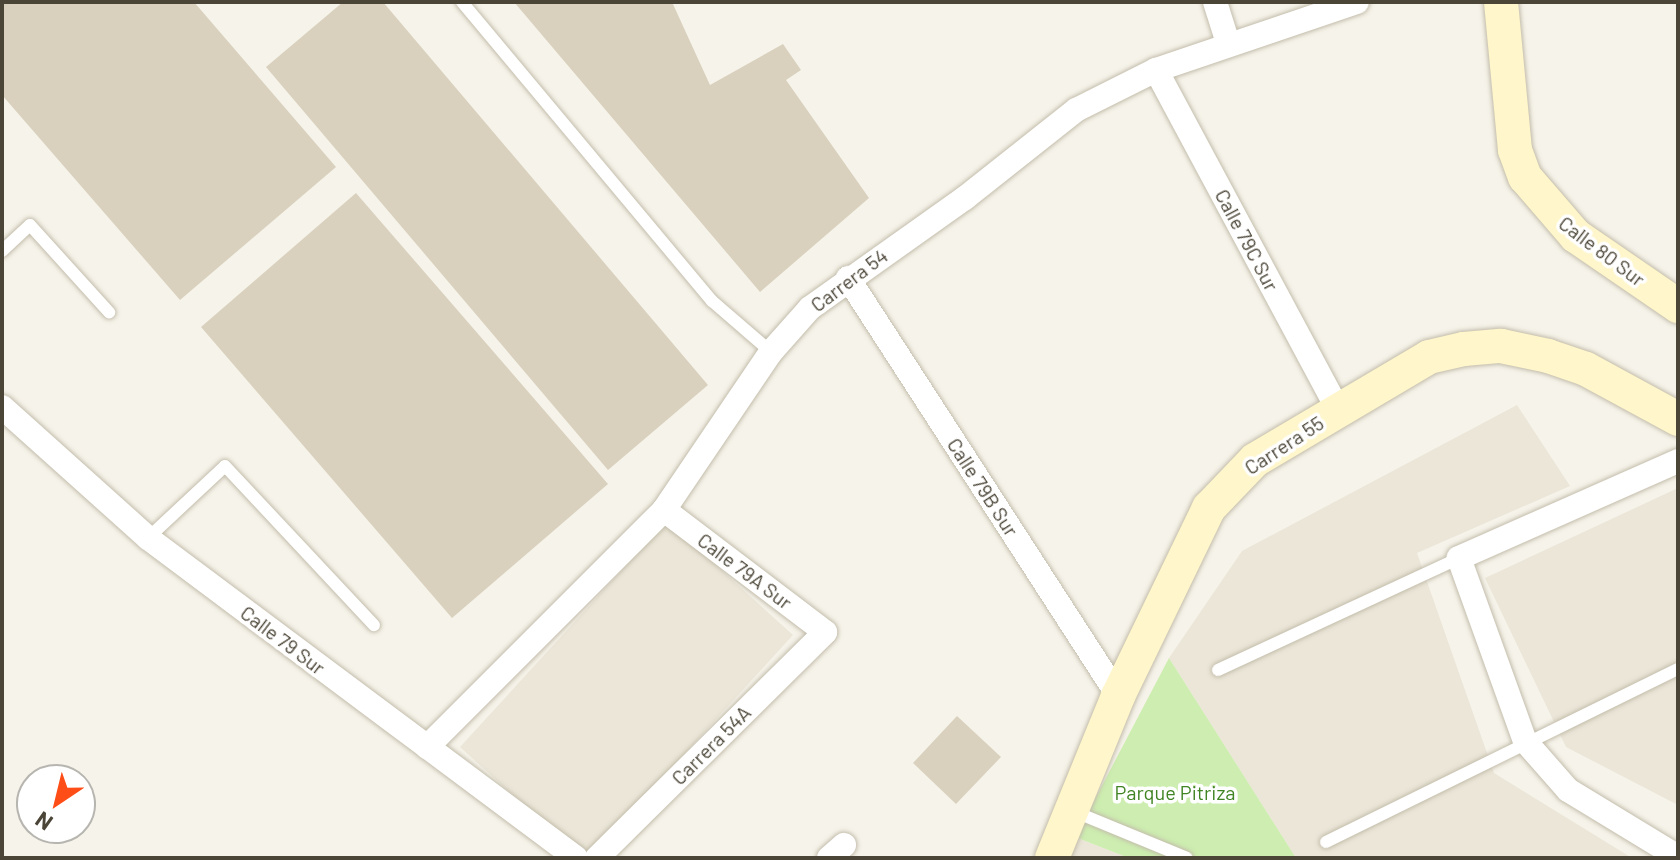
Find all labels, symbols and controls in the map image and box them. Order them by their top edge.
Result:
street label: Calle 79C Sur [1210,185,1284,295]
street label: Calle 80 Sur [1554,211,1650,291]
street label: Carrera 54 [806,243,892,317]
street label: Carrera 55 [1240,411,1328,479]
street label: Calle 79B Sur [942,433,1024,541]
street label: Calle 79A Sur [693,528,797,614]
street label: Calle 79 Sur [236,600,330,680]
street label: Carrera 54A [666,700,756,790]
north arrow [16,764,96,844]
park label: Parque Pitriza [1114,780,1236,804]
text: N [30,807,57,837]

